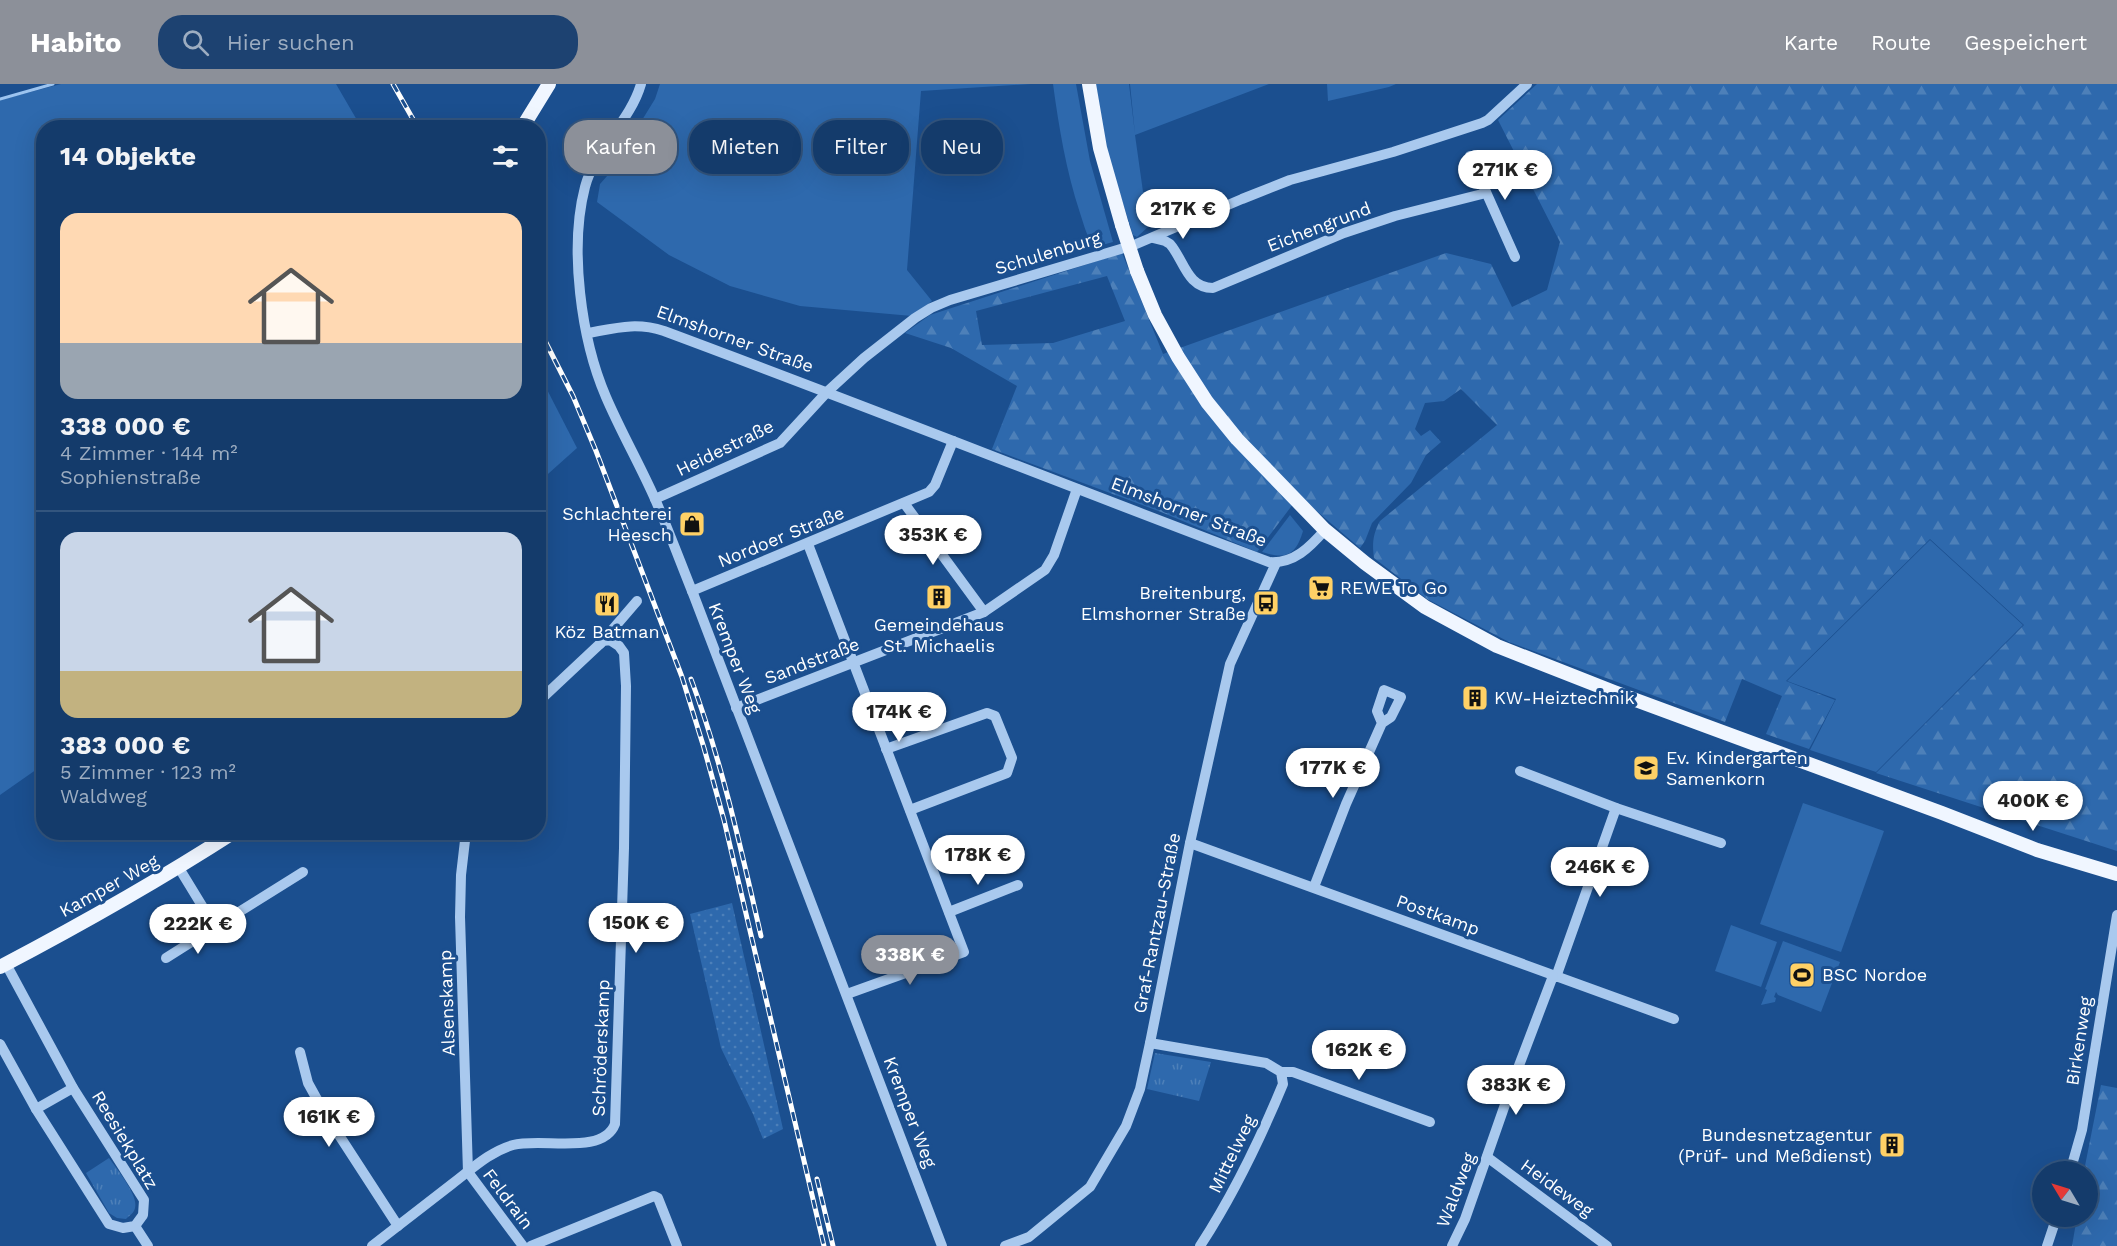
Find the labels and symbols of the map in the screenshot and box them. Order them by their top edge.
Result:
pin: 271K € [1456,150,1554,201]
pin: 217K € [1134,189,1232,240]
street label: Eichengrund [1264,197,1374,256]
street label: Schulenburg [992,226,1104,279]
street label: Elmshorner Straße [654,300,816,377]
street label: Heidestraße [673,415,777,480]
street label: Elmshorner Straße [1108,472,1270,551]
street label: Nordoer Straße [715,502,847,571]
place label: Schlachterei Heesch [562,503,672,545]
shop icon: Schlachterei Heesch [677,509,707,539]
pin: 353K € [884,515,982,566]
supermarket icon: REWE To Go [1306,573,1336,603]
place label: REWE To Go [1340,577,1448,598]
building icon: Gemeindehaus St. Michaelis [924,582,954,612]
place label: Breitenburg, Elmshorner Straße [1081,582,1246,624]
bus stop icon: Breitenburg, Elmshorner Straße [1251,588,1281,618]
restaurant icon: Köz Batman [592,589,622,619]
street label: Kremper Weg [705,599,766,717]
place label: Gemeindehaus St. Michaelis [874,614,1004,656]
place label: Köz Batman [554,621,660,642]
street label: Sandstraße [761,633,862,688]
building icon: KW-Heiztechnik [1460,683,1490,713]
place label: KW-Heiztechnik [1494,687,1635,708]
pin: 174K € [850,692,948,743]
place label: Ev. Kindergarten Samenkorn [1666,747,1808,789]
pin: 177K € [1284,748,1382,799]
school or university icon: Ev. Kindergarten Samenkorn [1631,753,1661,783]
pin: 400K € [1984,781,2082,832]
street label: Graf-Rantzau-Straße [1129,831,1184,1015]
pin: 178K € [929,835,1027,886]
pin: 246K € [1551,847,1649,898]
street label: Kamper Weg [56,850,162,921]
street label: Postkamp [1394,890,1483,939]
pin: 150K € [587,903,685,954]
pin: 222K € [149,904,247,955]
pin: 338K € [861,935,959,986]
street label: Alsenskamp [434,949,459,1057]
sports icon: BSC Nordoe [1787,960,1817,990]
place label: BSC Nordoe [1822,964,1927,985]
street label: Schröderskamp [588,979,613,1117]
street label: Birkenweg [2061,994,2096,1087]
pin: 162K € [1310,1030,1408,1081]
street label: Kremper Weg [880,1053,941,1171]
pin: 383K € [1467,1065,1565,1116]
street label: Reesiekplatz [88,1087,163,1193]
pin: 161K € [280,1097,378,1148]
street label: Mittelweg [1204,1111,1260,1196]
place label: Bundesnetzagentur (Prüf- und Meßdienst) [1678,1124,1872,1166]
building icon: Bundesnetzagentur (Prüf- und Meßdienst) [1877,1130,1907,1160]
street label: Waldweg [1432,1149,1480,1230]
street label: Heideweg [1517,1154,1598,1221]
north arrow [2032,1161,2098,1227]
street label: Feldrain [479,1164,538,1233]

